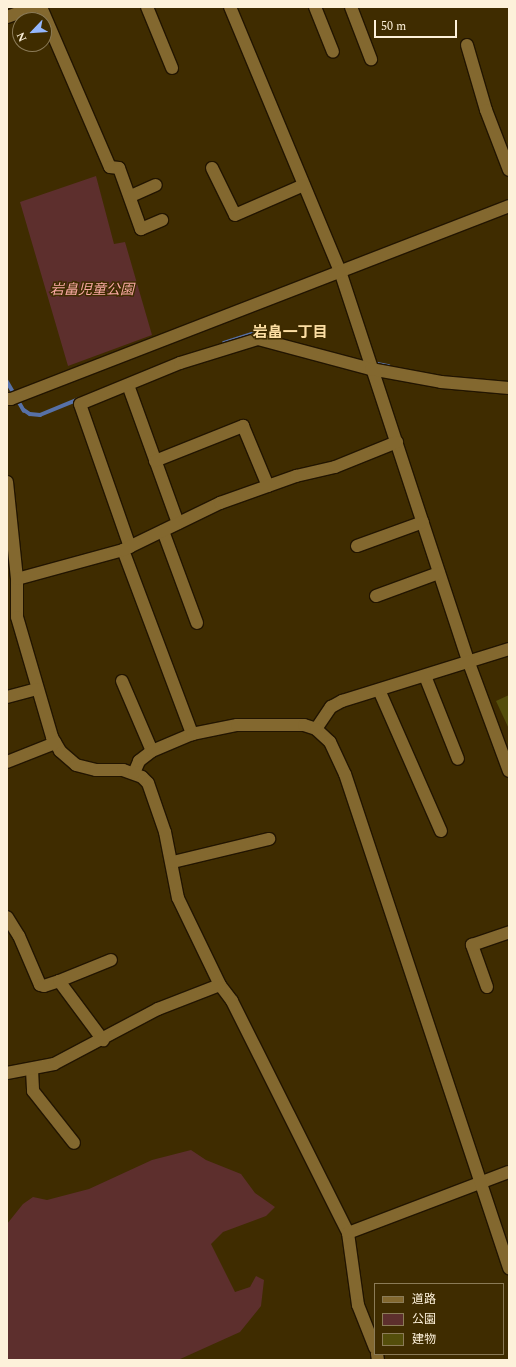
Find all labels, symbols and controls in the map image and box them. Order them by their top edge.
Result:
north arrow [12,12,52,52]
scale bar [376,12,459,38]
text: 50 m [381,17,406,36]
text: N [12,29,31,45]
park label: 岩畠児童公園 [50,282,134,298]
district label: 岩畠一丁目 [253,324,327,342]
legend [374,1283,504,1355]
text: 道路 [412,1290,436,1309]
text: 公園 [412,1310,436,1329]
text: 建物 [412,1330,436,1349]

